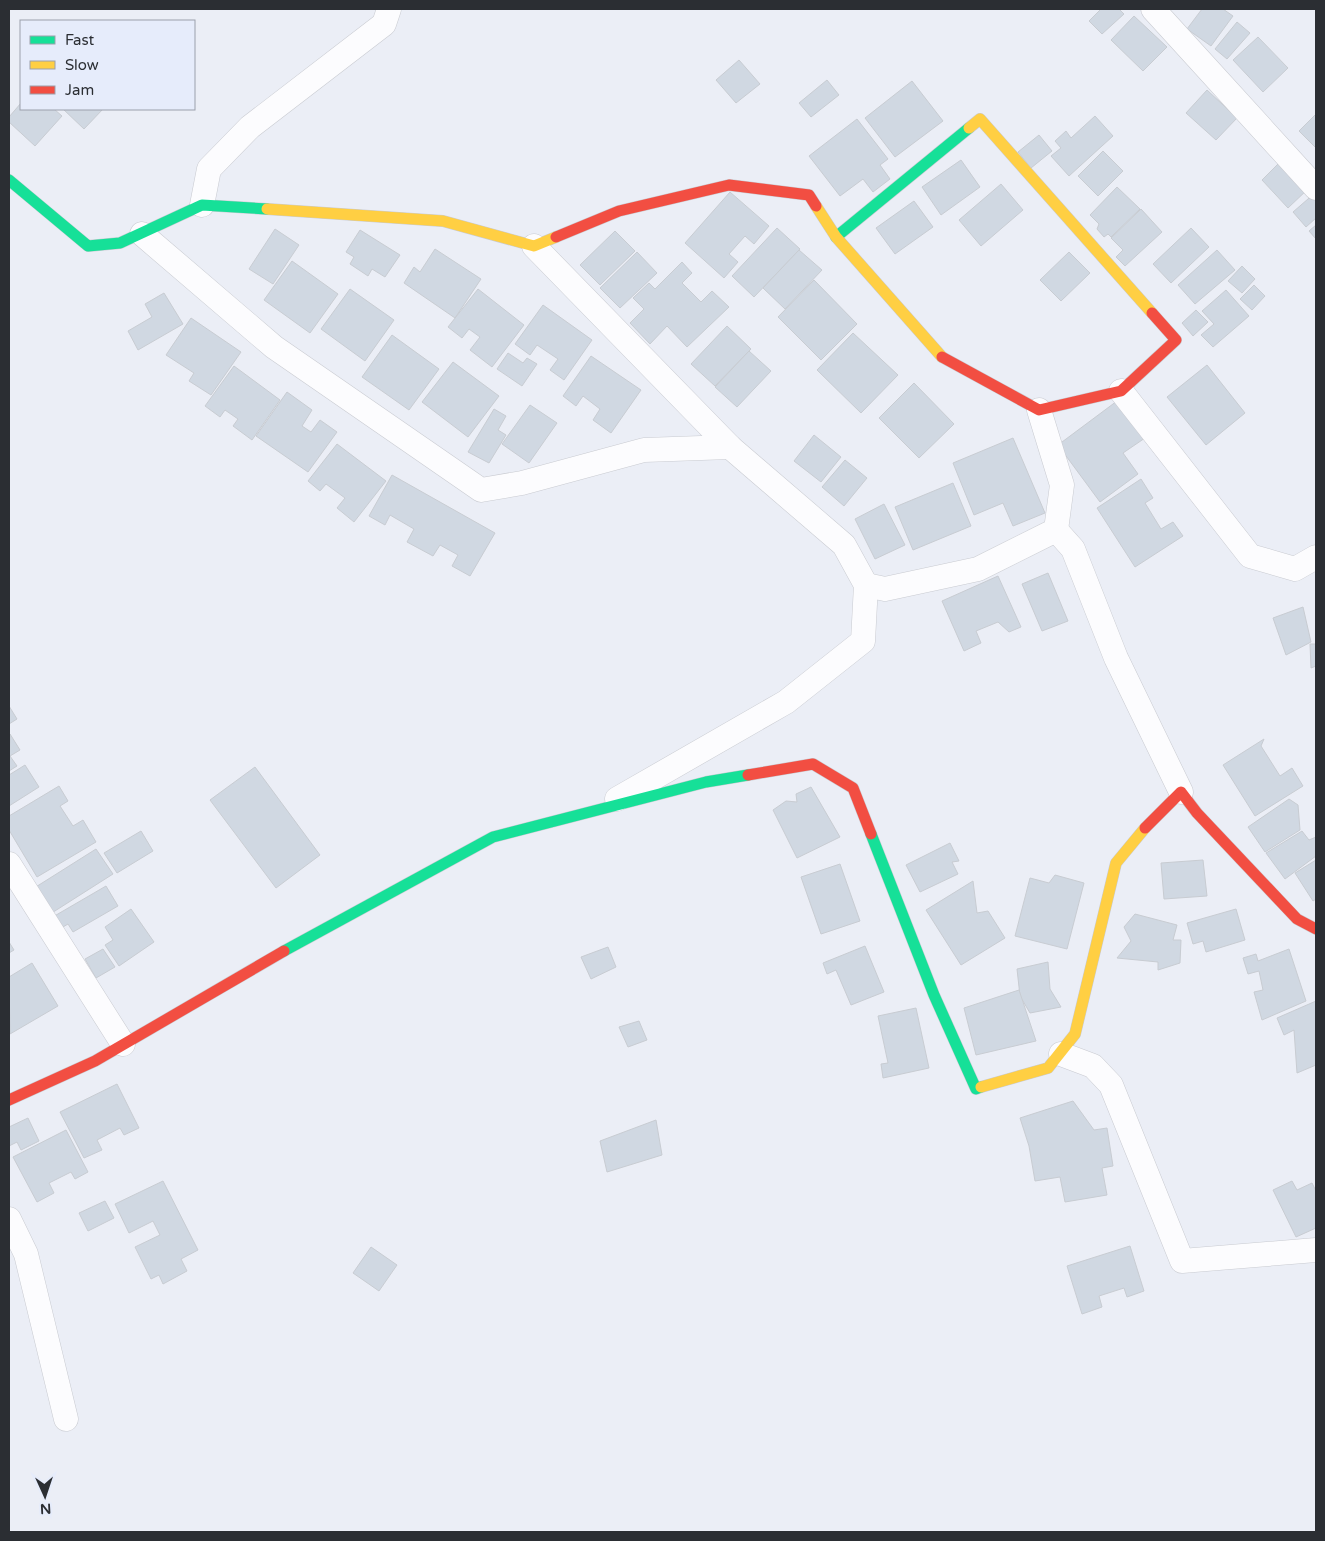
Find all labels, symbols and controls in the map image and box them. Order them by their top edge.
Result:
legend [20,20,195,110]
text: Fast [65,31,95,49]
text: Slow [65,56,99,74]
text: Jam [65,81,94,99]
north arrow [20,1471,70,1521]
text: N [40,1500,52,1517]

